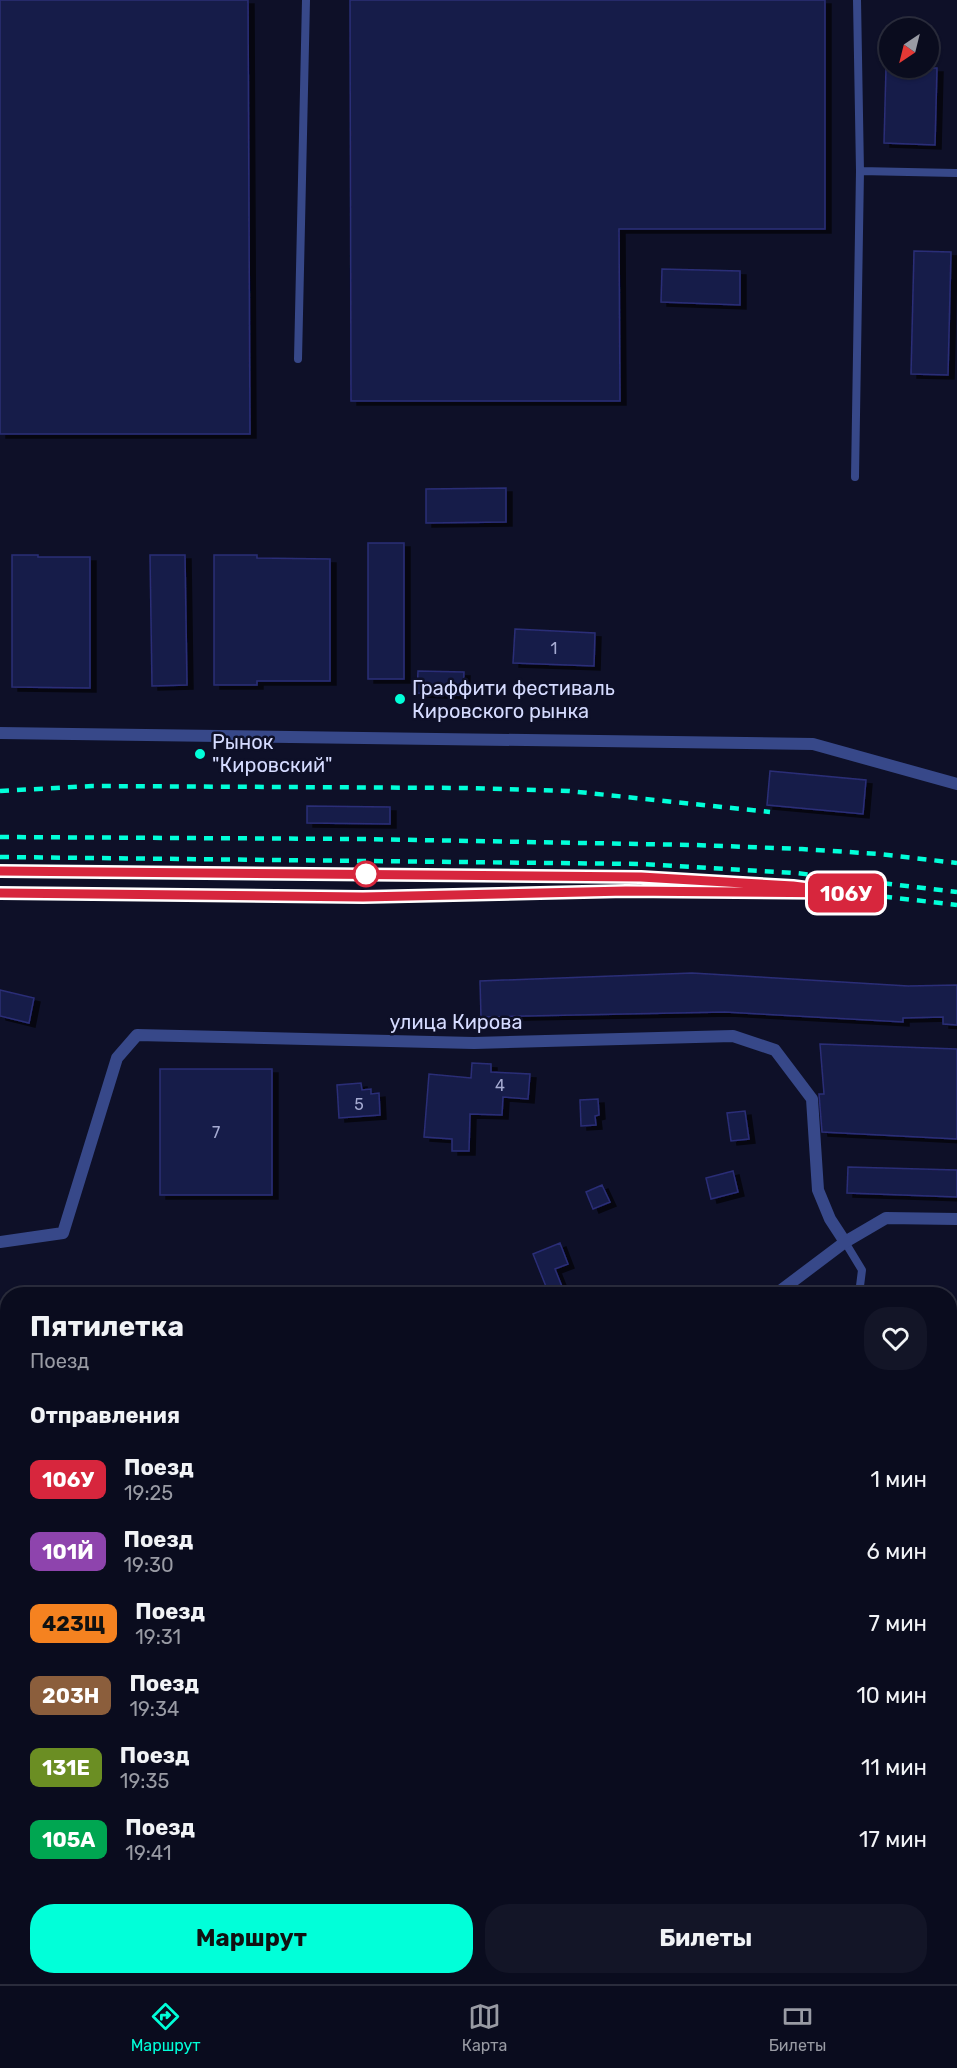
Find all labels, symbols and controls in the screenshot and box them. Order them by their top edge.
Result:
north arrow [879,18,939,78]
map controls [879,18,939,78]
house number: 1 [551,639,557,658]
place label: Граффити фестиваль Кировского рынка [412,676,615,723]
marker: Граффити фестиваль Кировского рынка [393,692,407,706]
place label: Рынок "Кировский" [212,730,333,777]
marker: Рынок "Кировский" [193,747,207,761]
unlabelled marker [353,861,379,887]
line badge: 106У [804,874,888,912]
text: 106У [820,881,872,906]
street label: улица Кирова [389,1010,523,1034]
house number: 4 [495,1076,505,1095]
house number: 5 [354,1095,364,1114]
house number: 7 [212,1123,220,1142]
button: heart [864,1307,927,1370]
text: Пятилетка [30,1310,184,1343]
text: Поезд [30,1349,89,1373]
text: Отправления [30,1402,180,1429]
text: Поезд [124,1454,194,1481]
text: 1 мин [870,1466,927,1493]
text: 106У [42,1467,94,1492]
text: 19:25 [124,1481,173,1505]
text: Поезд [124,1526,193,1553]
text: 6 мин [867,1538,927,1565]
text: 101Й [42,1539,94,1564]
text: 19:30 [124,1553,174,1577]
text: Поезд [135,1598,205,1625]
text: 7 мин [869,1610,927,1637]
text: 423Щ [42,1611,105,1636]
text: 19:31 [135,1625,181,1649]
text: Поезд [129,1670,199,1697]
text: 10 мин [856,1682,927,1709]
text: 203Н [42,1683,99,1708]
text: 19:34 [129,1697,179,1721]
text: Поезд [120,1742,189,1769]
text: 11 мин [861,1754,927,1781]
text: 131Е [42,1755,90,1780]
text: 19:35 [120,1769,169,1793]
text: Поезд [125,1814,195,1841]
text: 17 мин [859,1826,927,1853]
text: 105А [42,1827,95,1852]
text: 19:41 [125,1841,171,1865]
button: Маршрут [30,1904,473,1973]
button: Билеты [485,1904,927,1973]
tab: Маршрут [131,2000,200,2055]
tab: Карта [462,2000,507,2055]
tab: Билеты [769,2000,826,2055]

